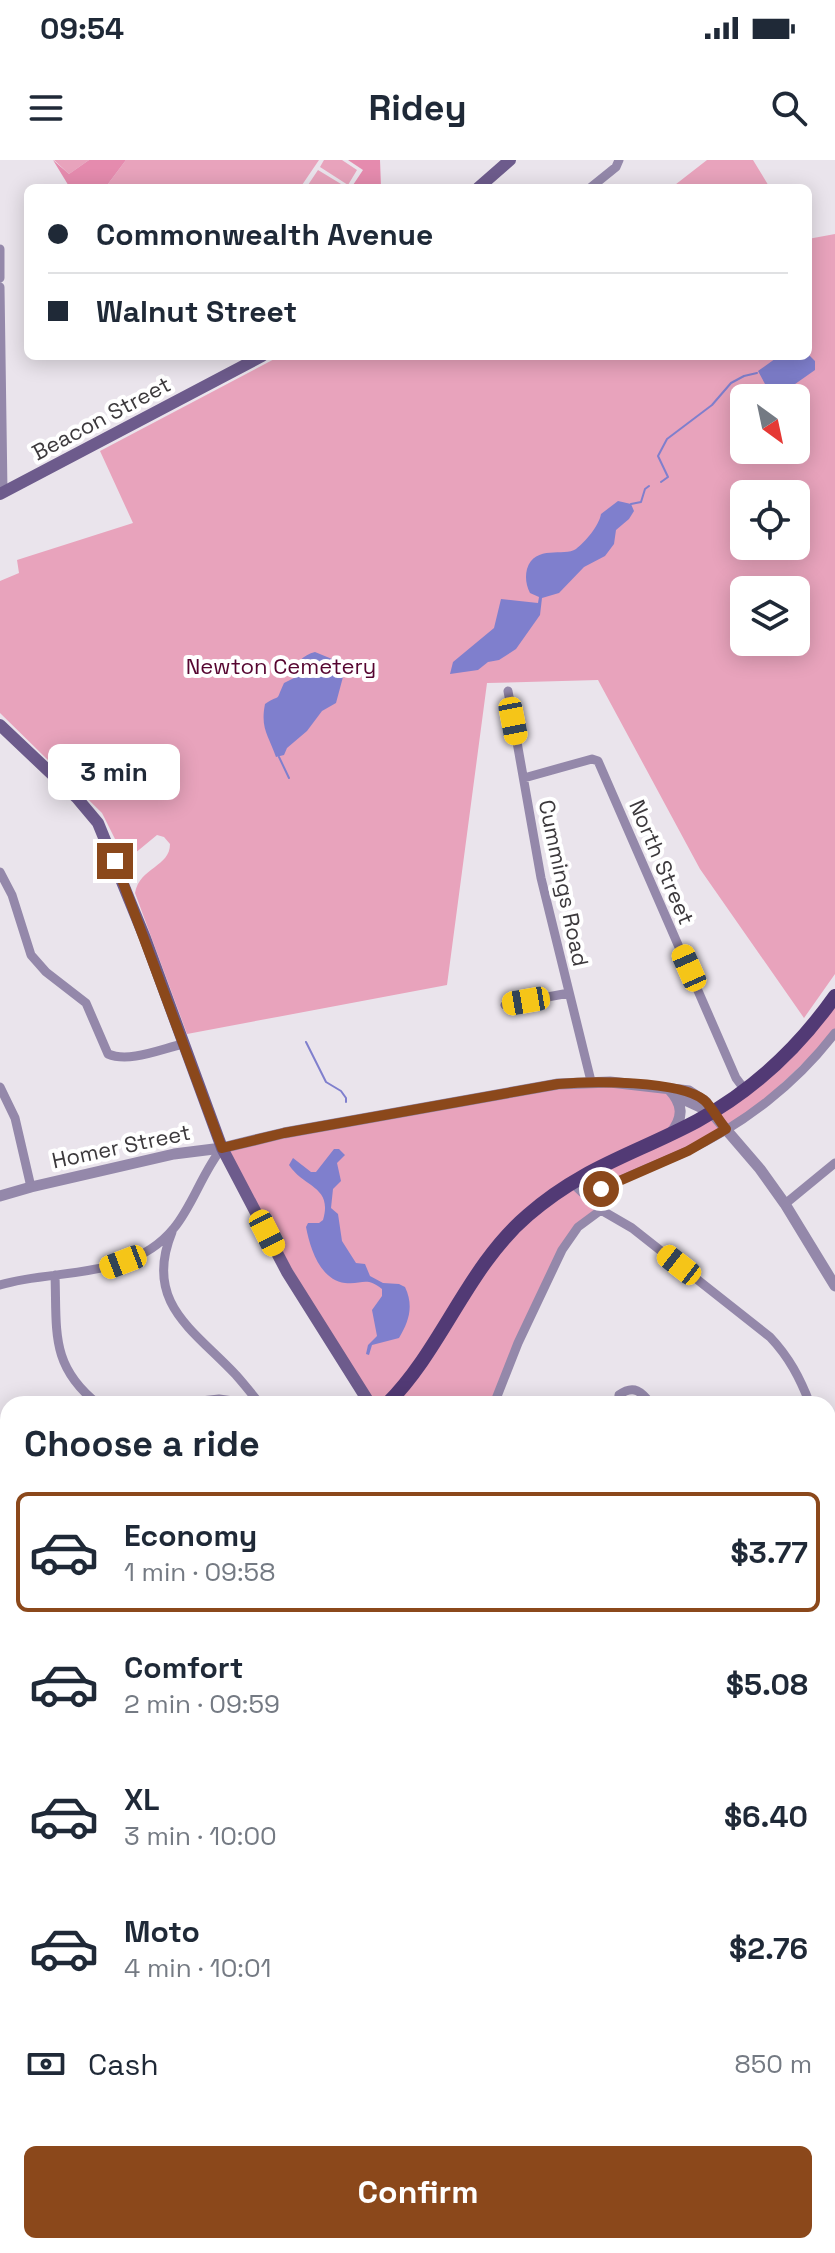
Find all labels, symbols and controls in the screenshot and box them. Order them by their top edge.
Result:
text: 09:54 [40,9,124,48]
text: Ridey [368,85,467,131]
icon: menu [24,86,68,130]
icon: search [767,86,811,130]
text: Commonwealth Avenue [96,215,433,254]
text: Walnut Street [96,292,297,331]
street label: Beacon Street [27,370,175,466]
north arrow [730,384,810,464]
map controls [730,384,810,656]
button: locate [730,480,810,560]
button: layers [730,576,810,656]
park label: Newton Cemetery [186,652,376,680]
car [497,695,529,747]
callout: 3 min [49,745,181,801]
text: 3 min [80,755,148,789]
street label: North Street [623,795,701,929]
street label: Cummings Road [533,797,595,969]
route end [97,843,133,879]
car [668,941,710,995]
car [500,985,552,1017]
street label: Homer Street [49,1118,193,1174]
route start [583,1171,619,1207]
car [245,1206,289,1260]
car [653,1241,705,1289]
car [96,1242,150,1282]
text: Choose a ride [24,1421,260,1467]
icon: car [28,1516,100,1588]
text: Economy [124,1516,257,1555]
text: $3.77 [730,1533,808,1572]
text: 1 min · 09:58 [124,1555,275,1589]
icon: car [28,1648,100,1720]
text: Comfort [124,1648,243,1687]
text: $5.08 [726,1665,808,1704]
text: 2 min · 09:59 [124,1687,280,1721]
icon: car [28,1780,100,1852]
text: XL [124,1780,160,1819]
text: $6.40 [724,1797,808,1836]
text: 3 min · 10:00 [124,1819,277,1853]
icon: car [28,1912,100,1984]
text: Moto [124,1912,200,1951]
text: $2.76 [729,1929,808,1968]
text: 4 min · 10:01 [124,1951,271,1985]
icon: cash [24,2042,68,2086]
text: Cash [88,2045,159,2084]
text: 850 m [735,2047,812,2081]
button: Confirm [24,2146,812,2238]

